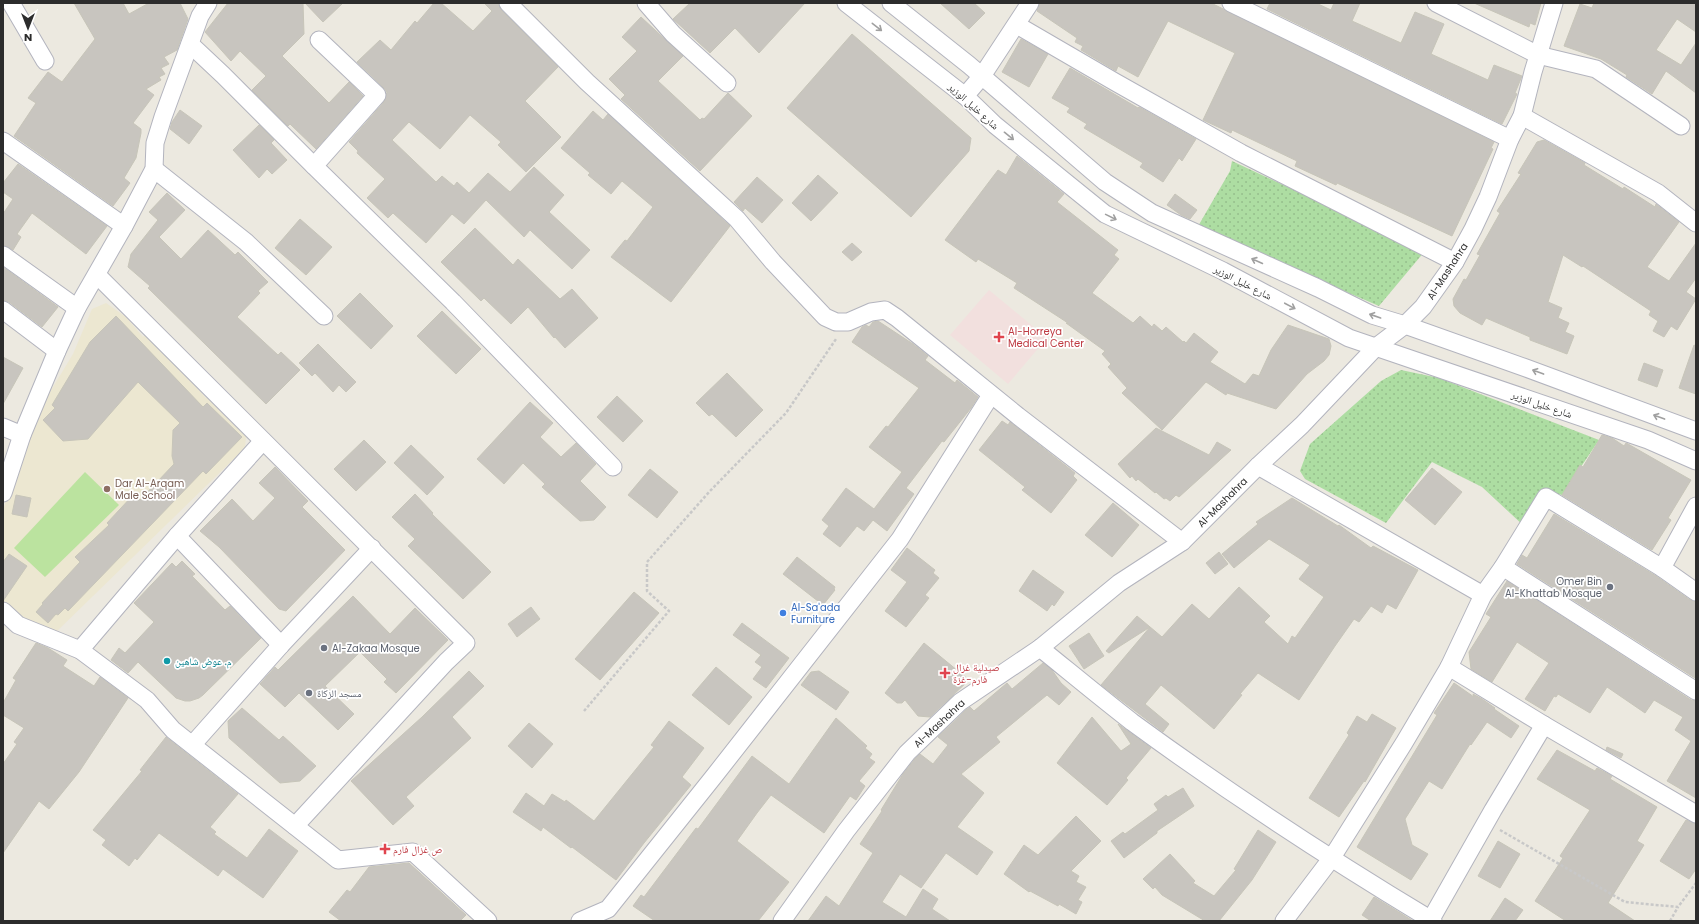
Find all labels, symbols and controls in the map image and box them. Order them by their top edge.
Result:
north arrow [8,8,48,48]
one-way arrow [871,23,882,31]
text: N [24,30,32,46]
street label: شارع خليل الوزير [944,79,1002,133]
one-way arrow [1004,132,1015,141]
one-way arrow [1105,214,1117,221]
street label: Al-Mashahra [1423,240,1472,303]
one-way arrow [1252,256,1264,264]
street label: شارع خليل الوزير [1210,261,1275,304]
one-way arrow [1284,303,1296,311]
one-way arrow [1369,312,1382,319]
place label: Al-Horreya Medical Center [1008,324,1084,351]
marker: Al-Horreya Medical Center [993,331,1005,343]
one-way arrow [1532,367,1544,375]
street label: شارع خليل الوزير [1509,387,1575,422]
one-way arrow [1653,413,1666,420]
street label: Al-Mashahra [1194,474,1251,531]
place label: Dar Al-Arqam Male School [115,476,184,503]
marker: Dar Al-Arqam Male School [102,484,112,494]
place label: Omer Bin Al-Khattab Mosque [1505,574,1602,601]
marker: Omer Bin Al-Khattab Mosque [1605,582,1615,592]
place label: Al-Sa'ada Furniture [791,600,840,627]
marker: Al-Sa'ada Furniture [778,608,788,618]
place label: Al-Zakaa Mosque [332,641,420,656]
marker: Al-Zakaa Mosque [319,643,329,653]
place label: م. عوض شاهين [175,654,232,669]
marker: م. عوض شاهين [162,656,172,666]
place label: صيدلية غزال فارم-غزة [953,660,1000,687]
marker: صيدلية غزال فارم-غزة [940,668,950,678]
place label: مسجد الزكاة [317,686,362,701]
marker: مسجد الزكاة [304,688,314,698]
street label: Al-Mashahra [910,696,968,751]
place label: ص غزال فارم [393,842,442,857]
marker: ص غزال فارم [380,844,390,854]

